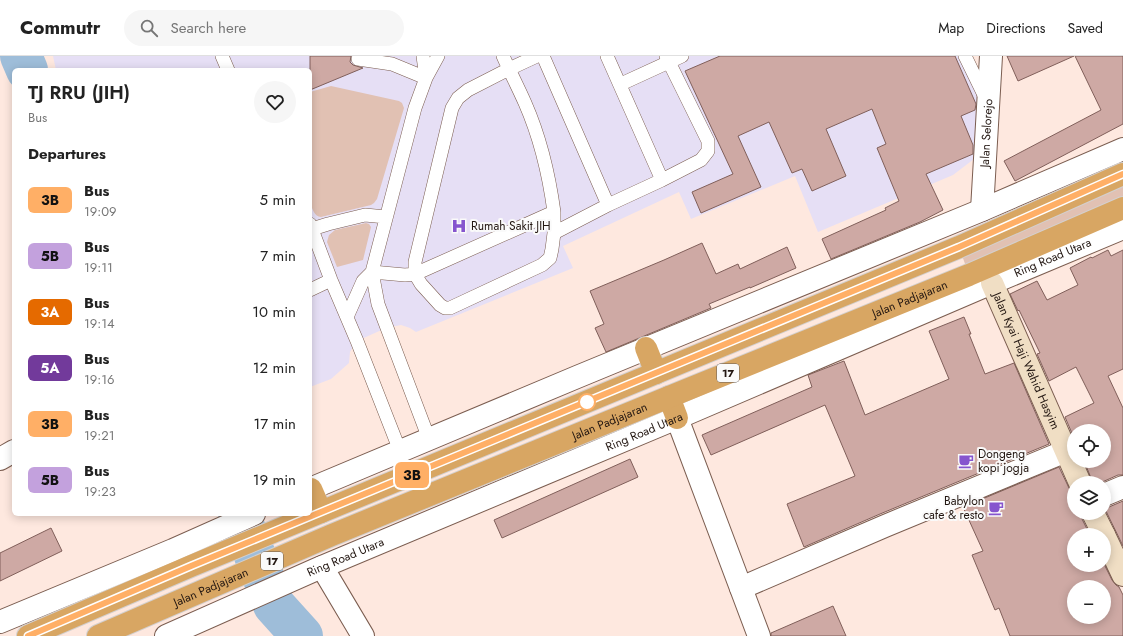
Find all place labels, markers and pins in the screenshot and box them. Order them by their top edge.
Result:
hospital icon: Rumah Sakit JIH [450,217,468,235]
place label: Rumah Sakit JIH [471,217,551,235]
unlabelled marker [578,393,596,411]
place label: Dongeng kopi jogja [978,445,1029,477]
cafe icon: Dongeng kopi jogja [957,452,975,470]
place label: Babylon cafe & resto [923,492,984,524]
cafe icon: Babylon cafe & resto [987,499,1005,517]

